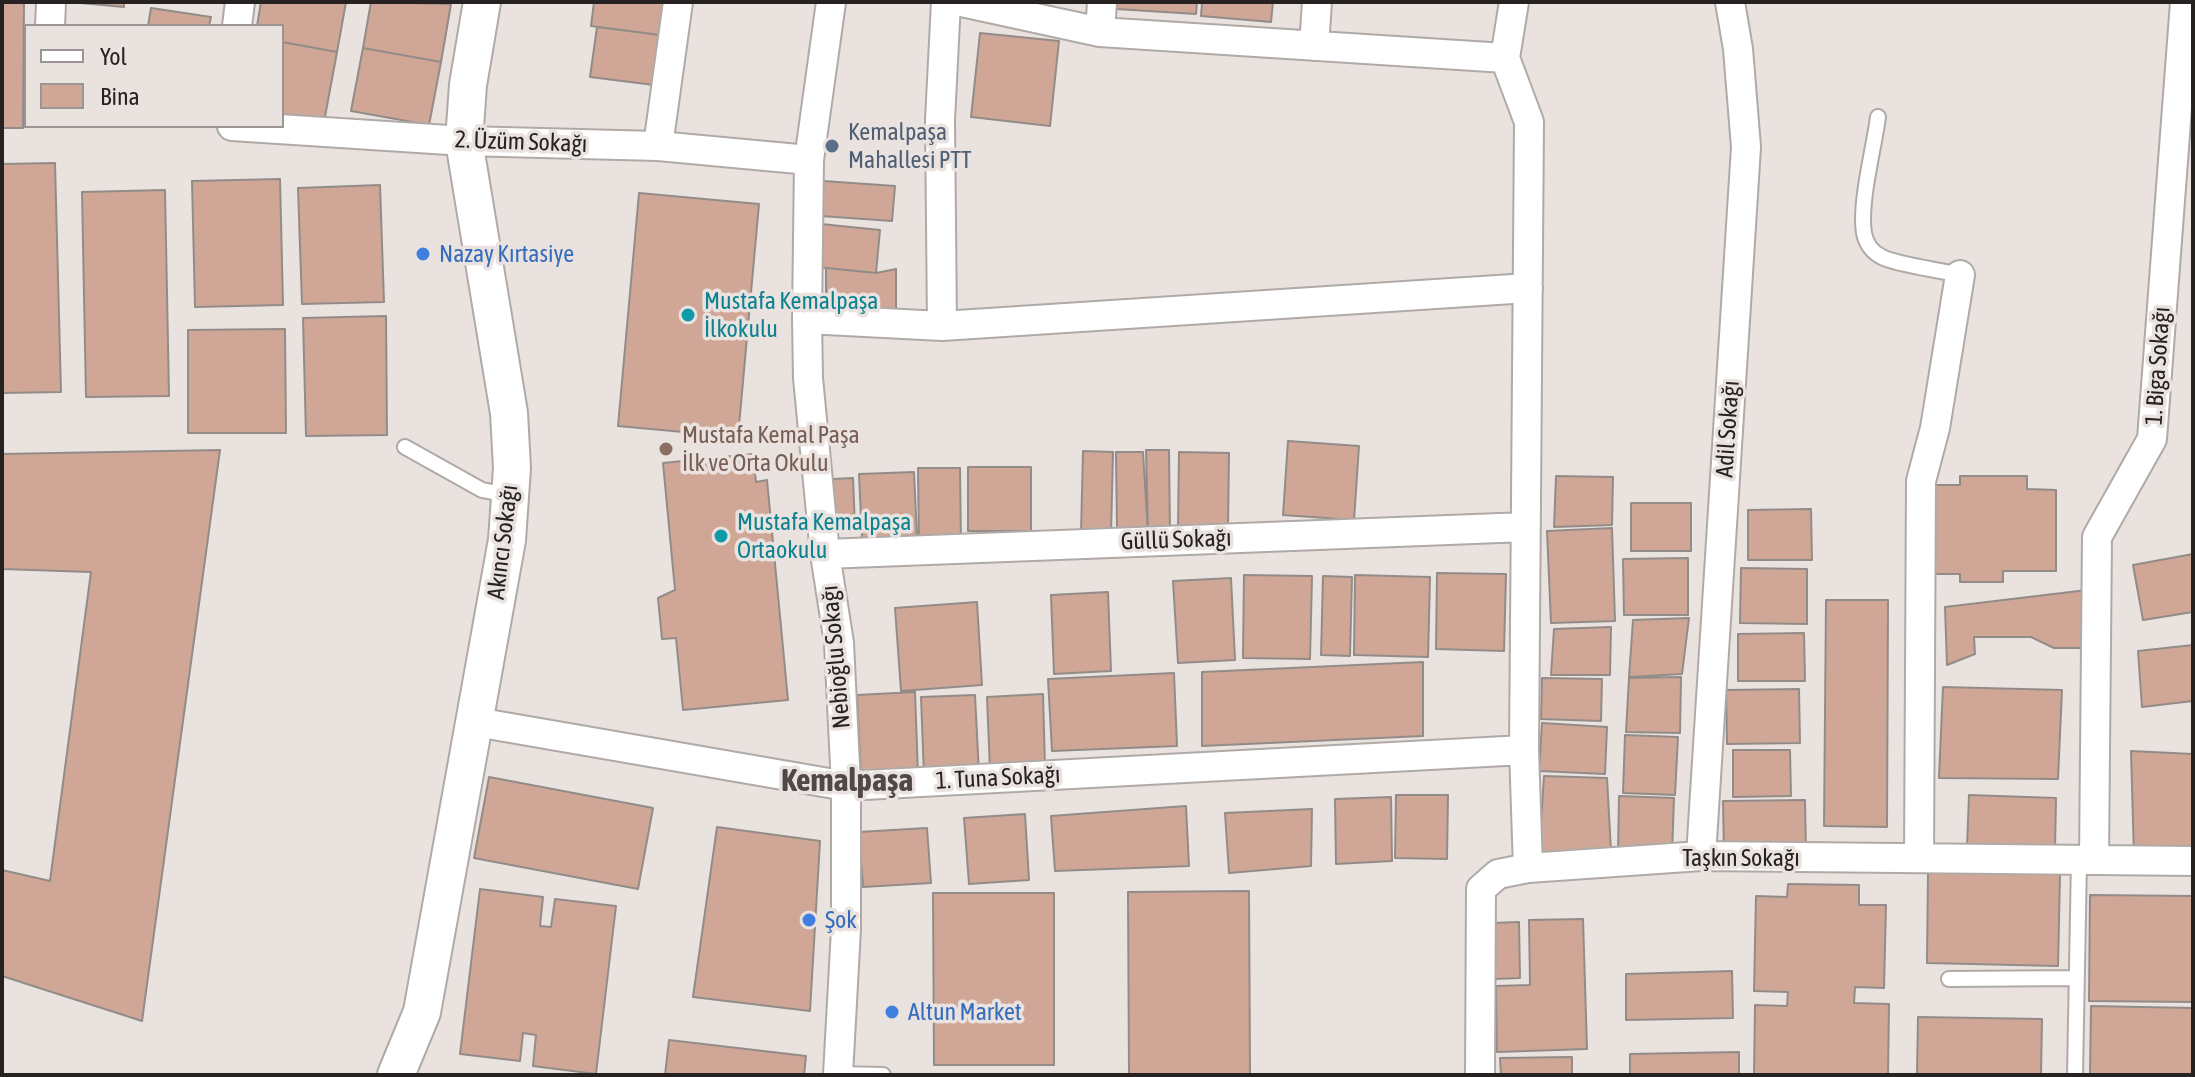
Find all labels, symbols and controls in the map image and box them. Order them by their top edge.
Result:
legend [24,24,284,128]
text: Yol [100,43,127,70]
text: Bina [100,83,140,110]
place label: Kemalpaşa Mahallesi PTT [848,118,972,174]
street label: 2. Üzüm Sokağı [454,125,588,159]
marker: Kemalpaşa Mahallesi PTT [823,137,841,155]
place label: Nazay Kırtasiye [439,240,574,268]
marker: Nazay Kırtasiye [414,245,432,263]
place label: Mustafa Kemalpaşa İlkokulu [704,287,878,343]
marker: Mustafa Kemalpaşa İlkokulu [679,306,697,324]
street label: 1. Biga Sokağı [2139,306,2177,426]
street label: Adil Sokağı [1710,380,1746,478]
place label: Mustafa Kemal Paşa İlk ve Orta Okulu [682,421,860,477]
marker: Mustafa Kemal Paşa İlk ve Orta Okulu [657,440,675,458]
street label: Akıncı Sokağı [482,483,524,601]
place label: Mustafa Kemalpaşa Ortaokulu [737,508,911,564]
street label: Güllü Sokağı [1120,524,1232,556]
marker: Mustafa Kemalpaşa Ortaokulu [712,527,730,545]
street label: Nebioğlu Sokağı [815,584,857,730]
street label: 1. Tuna Sokağı [935,760,1061,796]
district label: Kemalpaşa [781,762,913,800]
street label: Taşkın Sokağı [1682,844,1800,872]
place label: Şok [825,906,857,934]
marker: Şok [800,911,818,929]
place label: Altun Market [908,998,1022,1026]
marker: Altun Market [883,1003,901,1021]

